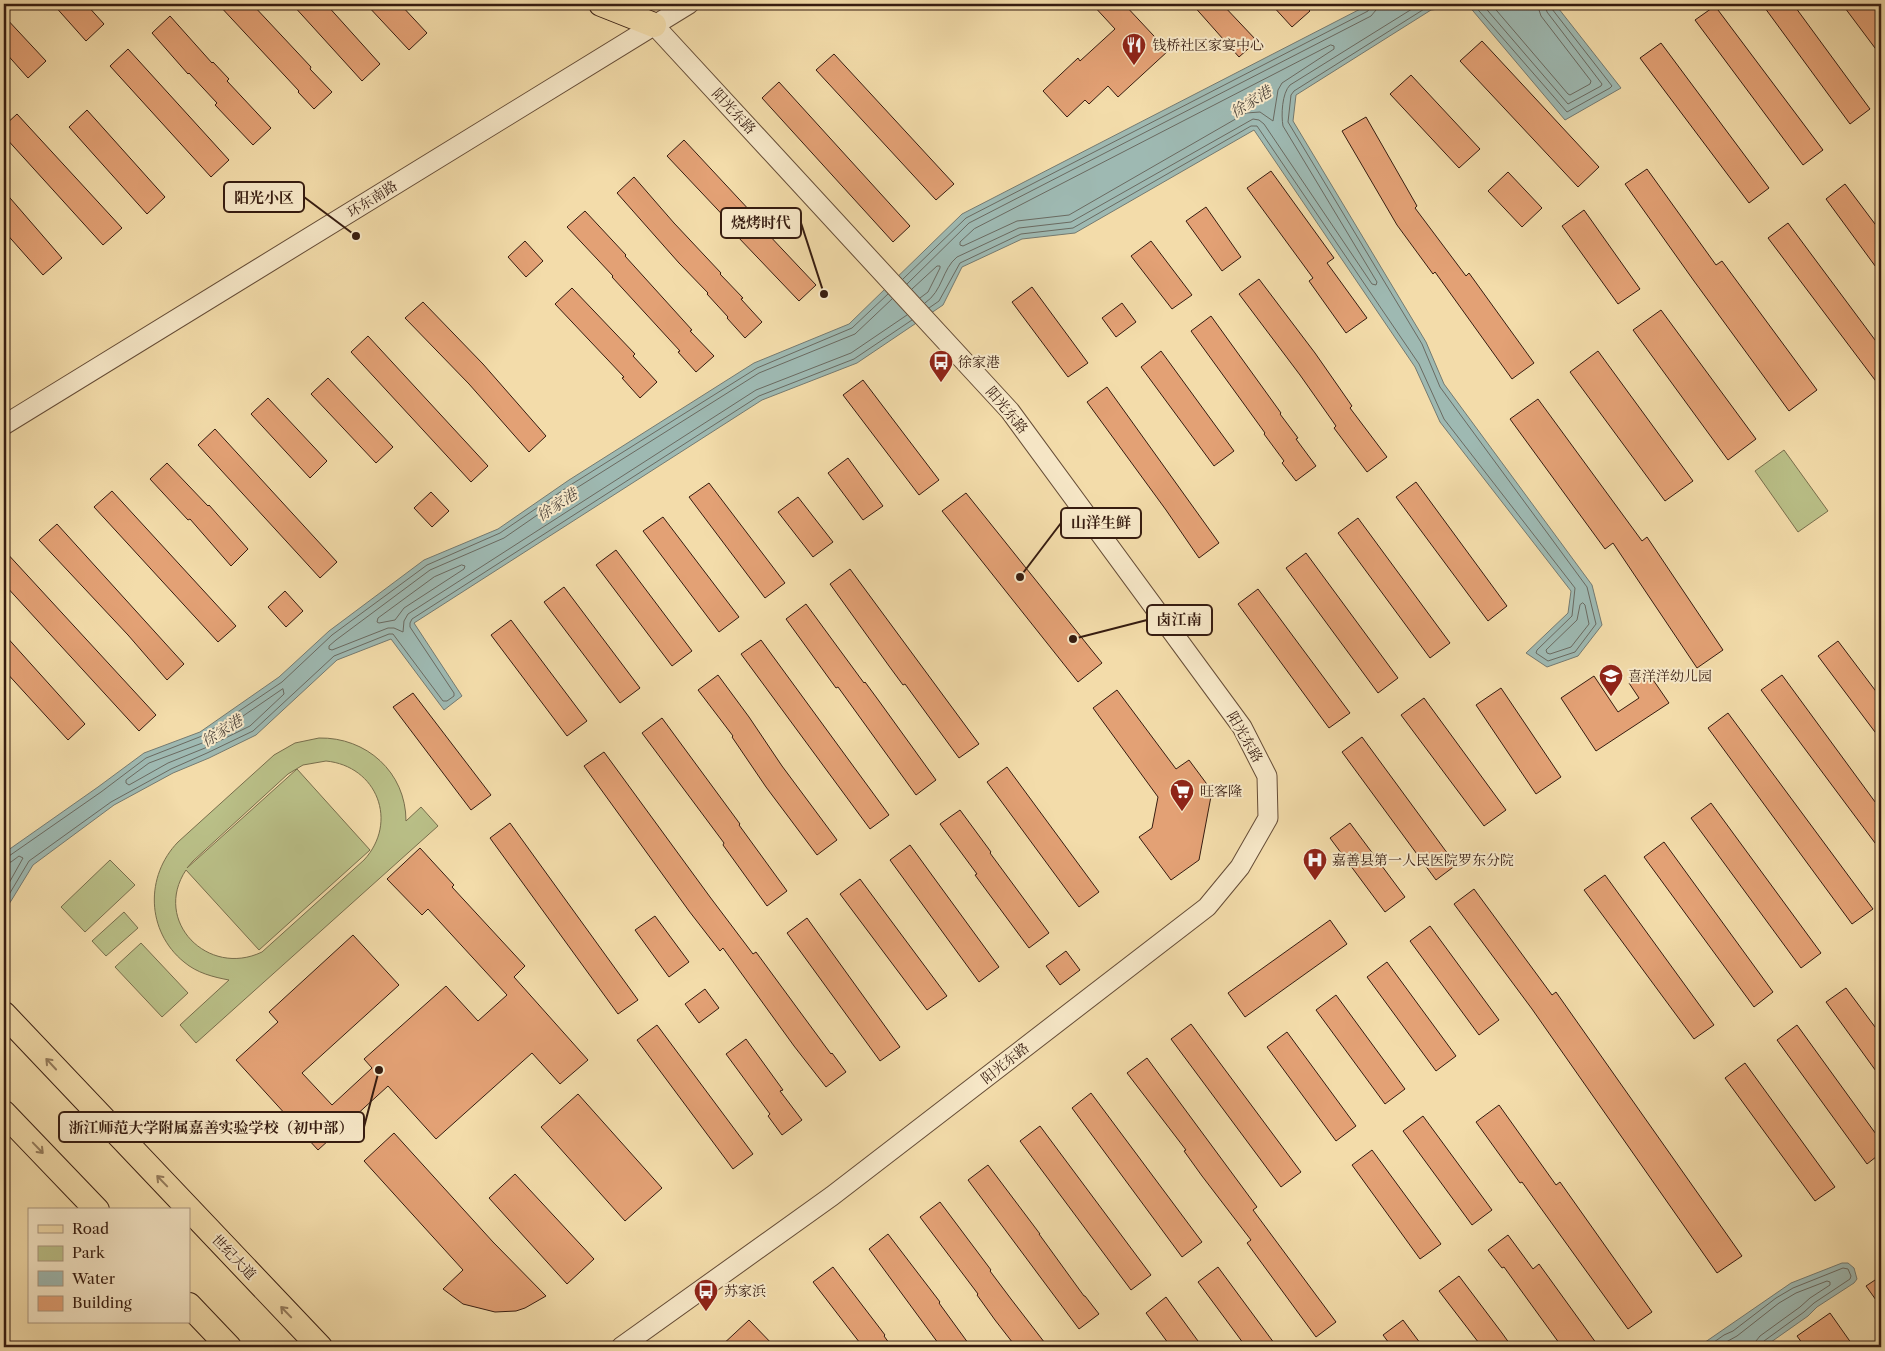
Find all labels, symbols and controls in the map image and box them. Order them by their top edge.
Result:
restaurant icon: 钱桥社区家宴中心 [1121,32,1147,66]
place label: 钱桥社区家宴中心 [1152,36,1264,54]
water label: 徐家港 [1227,81,1277,122]
street label: 阳光东路 [708,84,760,138]
street label: 环东南路 [343,177,401,221]
callout: 阳光小区 [224,182,304,212]
text: 阳光小区 [234,188,294,207]
callout: 烧烤时代 [721,208,801,238]
text: 烧烤时代 [731,213,791,232]
bus stop icon: 徐家港 [928,349,954,383]
place label: 徐家港 [958,353,1000,371]
street label: 阳光东路 [982,383,1032,437]
water label: 徐家港 [533,483,582,525]
callout: 山洋生鲜 [1061,508,1141,538]
text: 山洋生鲜 [1071,513,1131,532]
callout: 卤江南 [1147,605,1212,635]
text: 卤江南 [1156,610,1202,629]
school or university icon: 喜洋洋幼儿园 [1598,663,1624,697]
place label: 喜洋洋幼儿园 [1628,667,1712,685]
street label: 阳光东路 [1223,708,1267,766]
water label: 徐家港 [198,710,248,751]
supermarket icon: 旺客隆 [1169,778,1195,812]
place label: 旺客隆 [1200,782,1242,800]
hospital icon: 嘉善县第一人民医院罗东分院 [1302,847,1328,881]
place label: 嘉善县第一人民医院罗东分院 [1332,851,1514,869]
street label: 阳光东路 [977,1039,1033,1087]
one-way arrow [45,1057,57,1070]
callout: 浙江师范大学附属嘉善实验学校（初中部） [59,1112,364,1142]
text: 浙江师范大学附属嘉善实验学校（初中部） [68,1118,354,1137]
one-way arrow [31,1142,44,1154]
one-way arrow [157,1176,169,1188]
legend [28,1208,190,1324]
text: Road [72,1219,109,1238]
street label: 世纪大道 [208,1231,260,1283]
text: Park [72,1243,106,1262]
text: Water [71,1269,116,1288]
bus stop icon: 苏家浜 [693,1278,719,1312]
place label: 苏家浜 [724,1282,766,1300]
text: Building [72,1293,132,1312]
one-way arrow [280,1306,292,1318]

